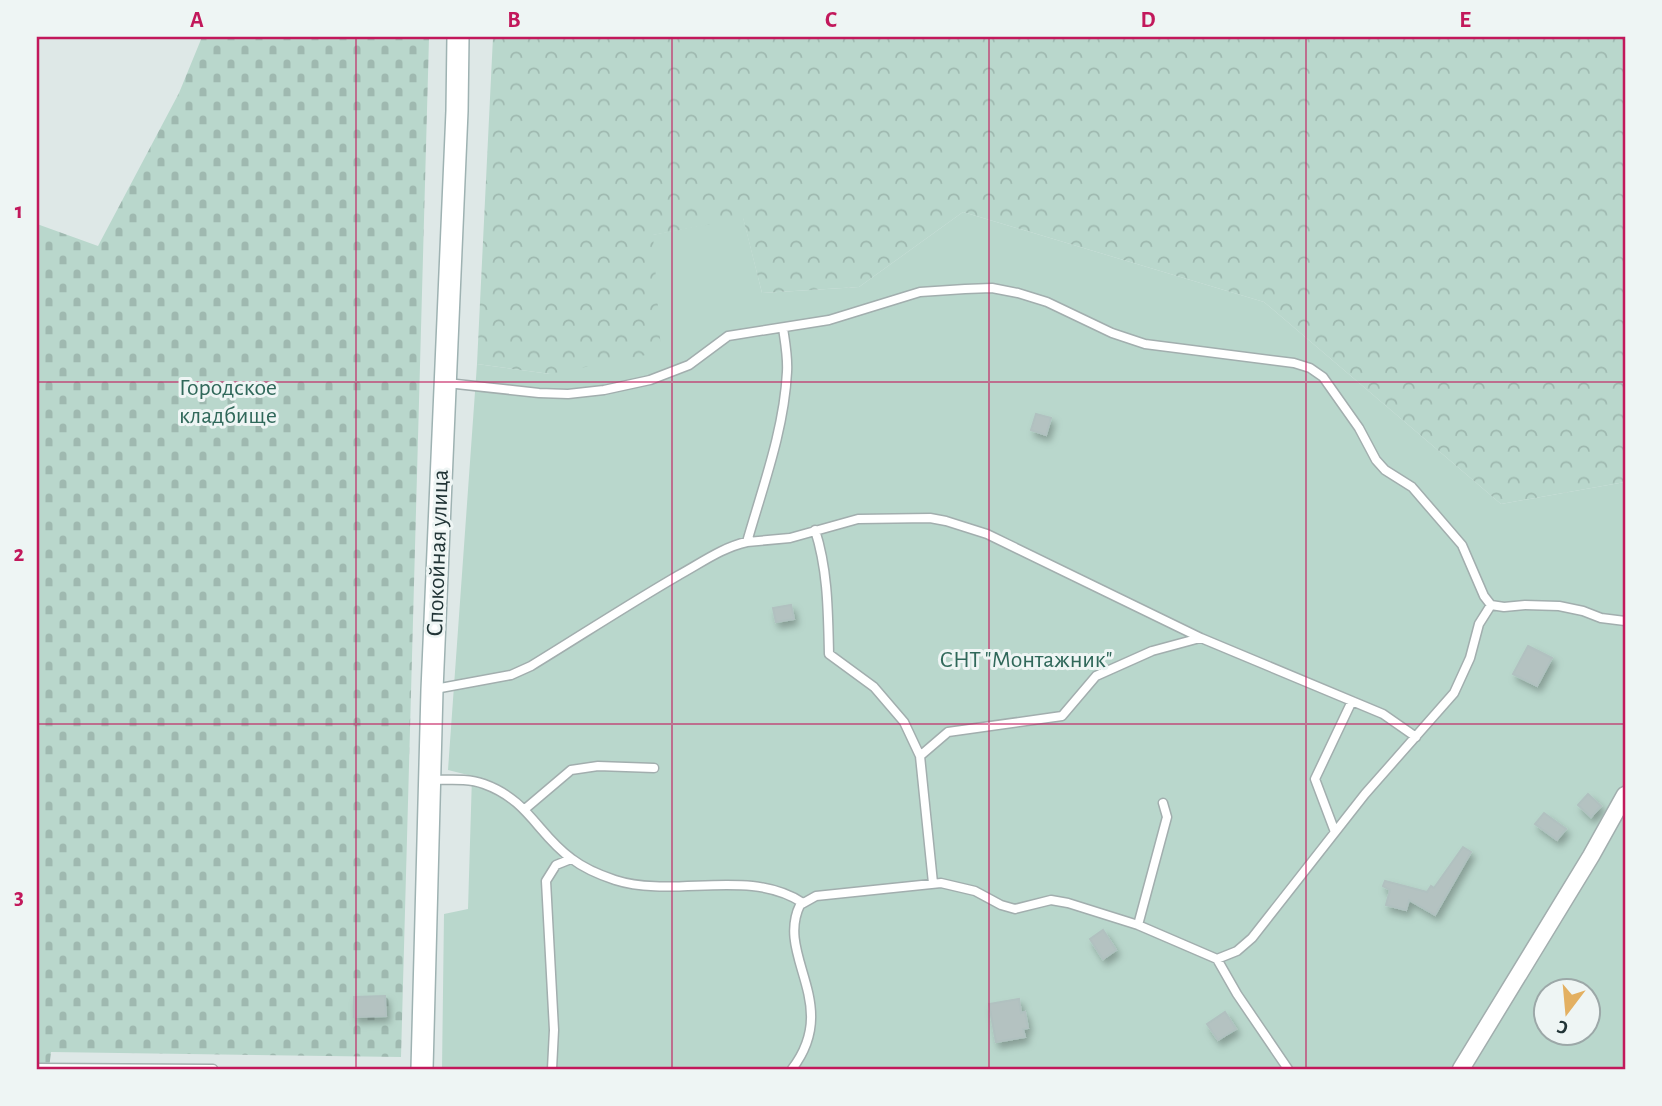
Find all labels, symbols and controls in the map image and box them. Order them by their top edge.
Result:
text: A [190,9,204,32]
text: B [507,9,521,32]
text: C [825,9,837,32]
text: D [1140,9,1156,32]
text: E [1459,9,1471,32]
text: 1 [15,200,23,223]
park label: Городское кладбище [179,376,277,428]
street label: Спокойная улица [423,469,453,637]
text: 2 [14,543,25,566]
park label: СНТ "Монтажник" [939,648,1113,672]
text: 3 [14,886,24,909]
north arrow [1532,976,1602,1046]
text: С [1555,1016,1570,1037]

